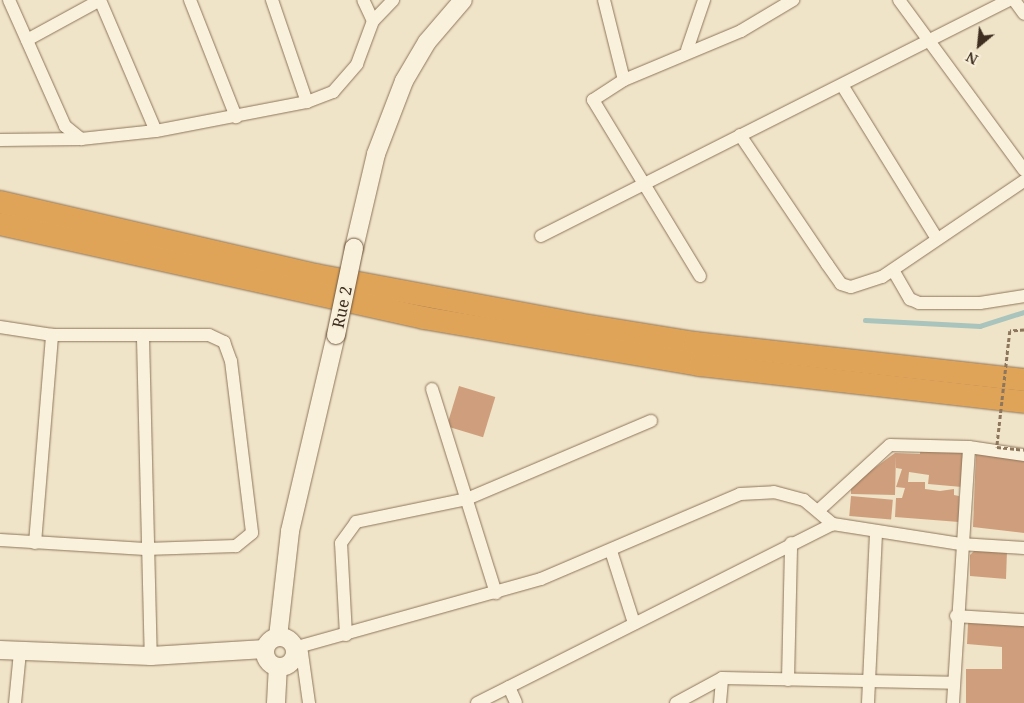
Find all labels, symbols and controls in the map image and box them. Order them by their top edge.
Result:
north arrow [954,20,1004,70]
text: N [962,48,981,70]
street label: Rue 2 [328,284,356,330]

